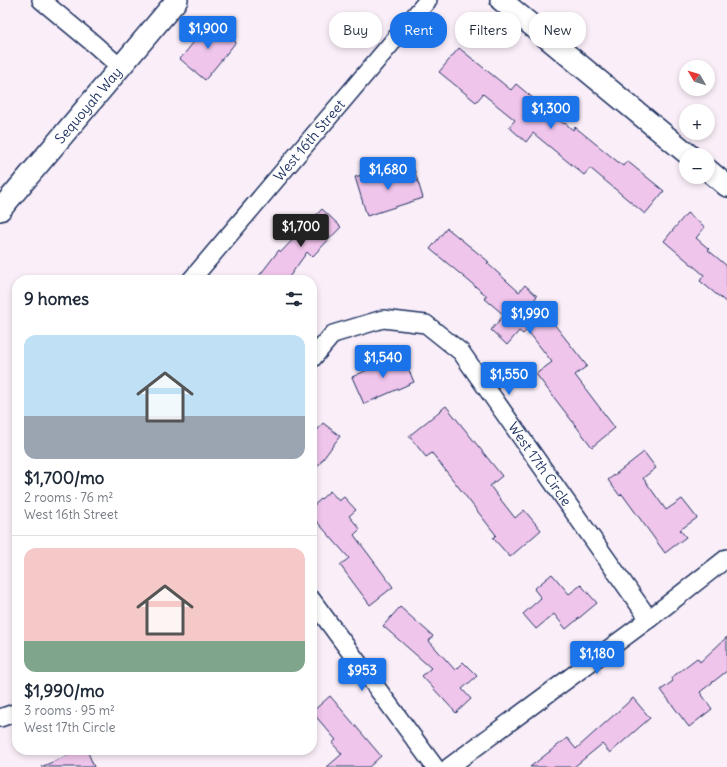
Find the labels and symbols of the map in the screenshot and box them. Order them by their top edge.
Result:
pin: $1,900 [175,16,241,50]
north arrow [679,60,715,96]
street label: Sequoyah Way [51,63,126,147]
street label: West 16th Street [270,96,349,185]
pin: $1,300 [518,96,584,130]
pin: $1,680 [355,157,421,191]
pin: $1,700 [268,214,334,248]
pin: $1,990 [497,301,563,335]
pin: $1,540 [350,345,416,379]
pin: $1,550 [476,362,542,396]
street label: West 17th Circle [504,419,576,510]
pin: $1,180 [564,641,630,675]
pin: $953 [338,658,386,692]

